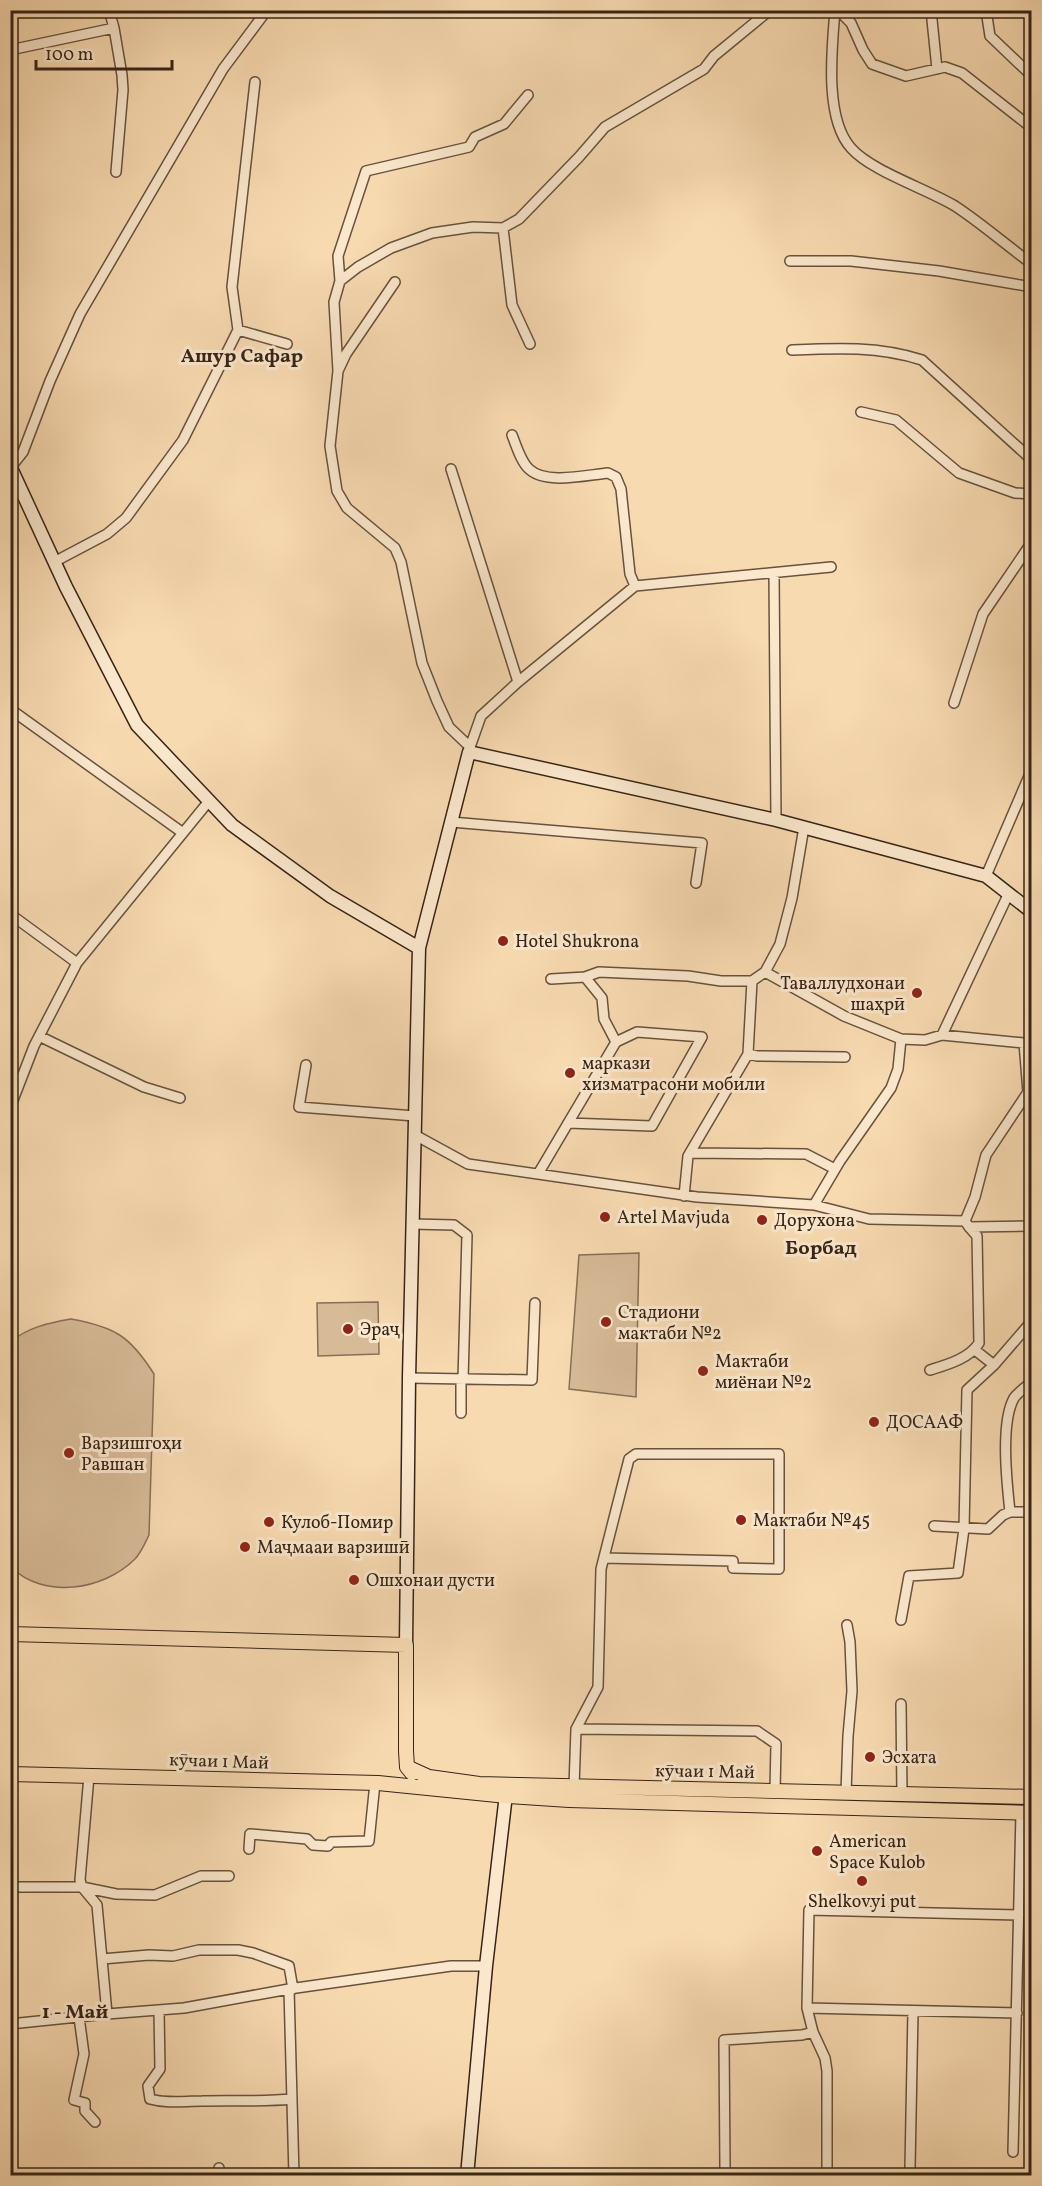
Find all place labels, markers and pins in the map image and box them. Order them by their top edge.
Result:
place label: Hotel Shukrona [515,930,639,955]
marker: Hotel Shukrona [496,934,510,948]
place label: Таваллудхонаи шаҳрӣ [780,972,905,1018]
marker: Таваллудхонаи шаҳрӣ [910,986,924,1000]
place label: маркази хизматрасони мобили [582,1052,765,1098]
marker: маркази хизматрасони мобили [563,1066,577,1080]
place label: Artel Mavjuda [617,1206,730,1231]
place label: Дорухона [774,1209,855,1234]
marker: Artel Mavjuda [598,1210,612,1224]
marker: Дорухона [755,1213,769,1227]
place label: Стадиони мактаби №2 [618,1301,722,1347]
marker: Стадиони мактаби №2 [599,1315,613,1329]
place label: Эраҷ [360,1318,400,1343]
marker: Эраҷ [341,1322,355,1336]
place label: Мактаби миёнаи №2 [715,1350,812,1396]
marker: Мактаби миёнаи №2 [696,1364,710,1378]
place label: ДОСААФ [886,1411,963,1436]
marker: ДОСААФ [867,1415,881,1429]
place label: Варзишгоҳи Равшан [81,1432,182,1478]
marker: Варзишгоҳи Равшан [62,1446,76,1460]
place label: Мактаби №45 [753,1509,870,1534]
place label: Кулоб-Помир [281,1511,393,1536]
marker: Мактаби №45 [734,1513,748,1527]
marker: Кулоб-Помир [262,1515,276,1529]
place label: Маҷмааи варзишӣ [257,1536,410,1561]
marker: Маҷмааи варзишӣ [238,1540,252,1554]
place label: Ошхонаи дусти [366,1569,495,1594]
marker: Ошхонаи дусти [347,1573,361,1587]
place label: Эсхата [882,1746,937,1771]
marker: Эсхата [863,1750,877,1764]
place label: American Space Kulob [829,1830,926,1876]
marker: American Space Kulob [810,1844,824,1858]
marker: Shelkovyi put [855,1874,869,1888]
place label: Shelkovyi put [808,1890,916,1915]

